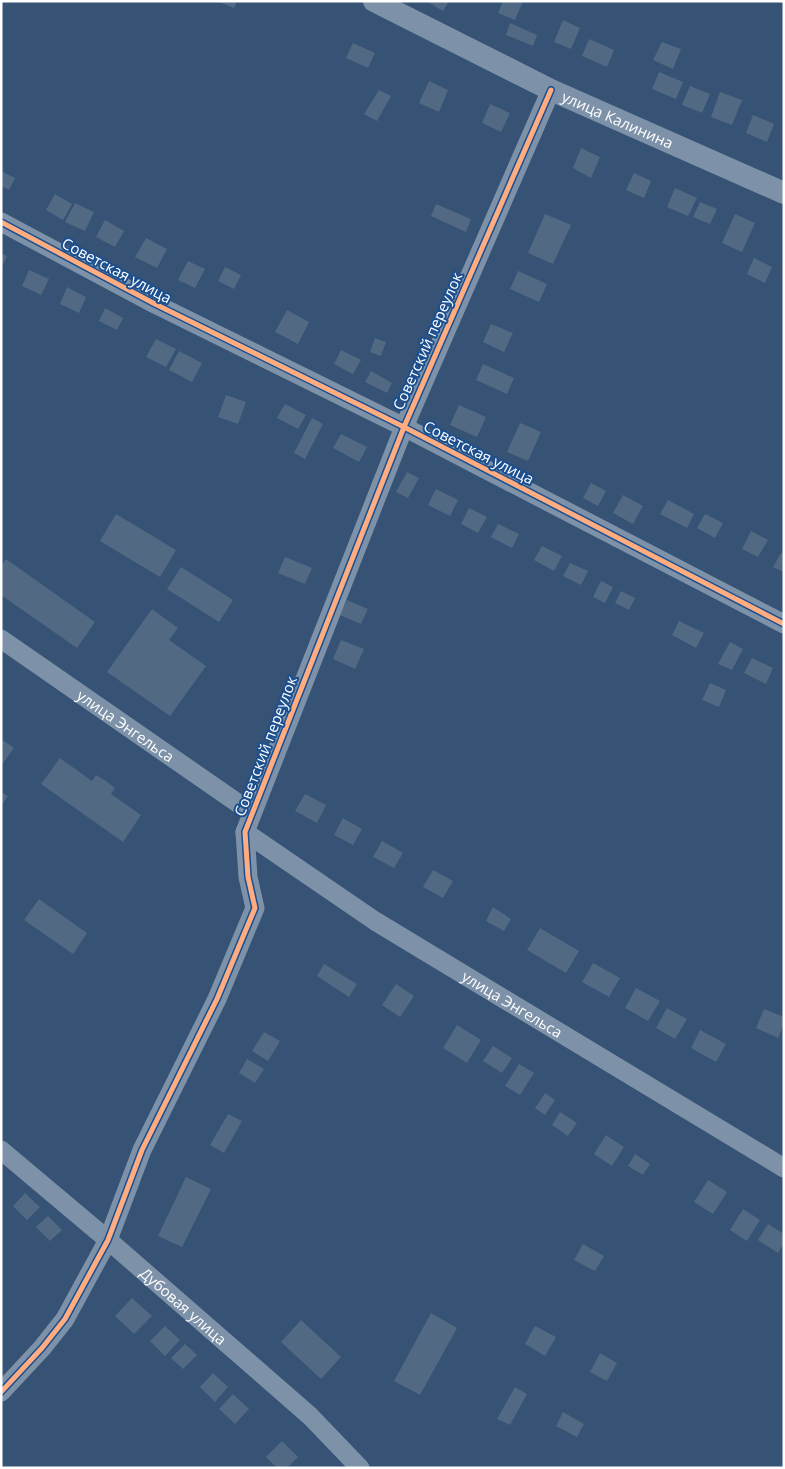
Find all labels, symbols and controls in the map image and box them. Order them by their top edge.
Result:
street label: улица Калинина [559,86,677,153]
street label: Советская улица [59,233,175,307]
street label: Советский переулок [388,269,466,413]
street label: Советская улица [420,416,538,488]
street label: Советский переулок [229,673,301,819]
street label: улица Энгельса [73,685,179,766]
street label: улица Энгельса [458,966,566,1042]
street label: Дубовая улица [136,1263,231,1349]

